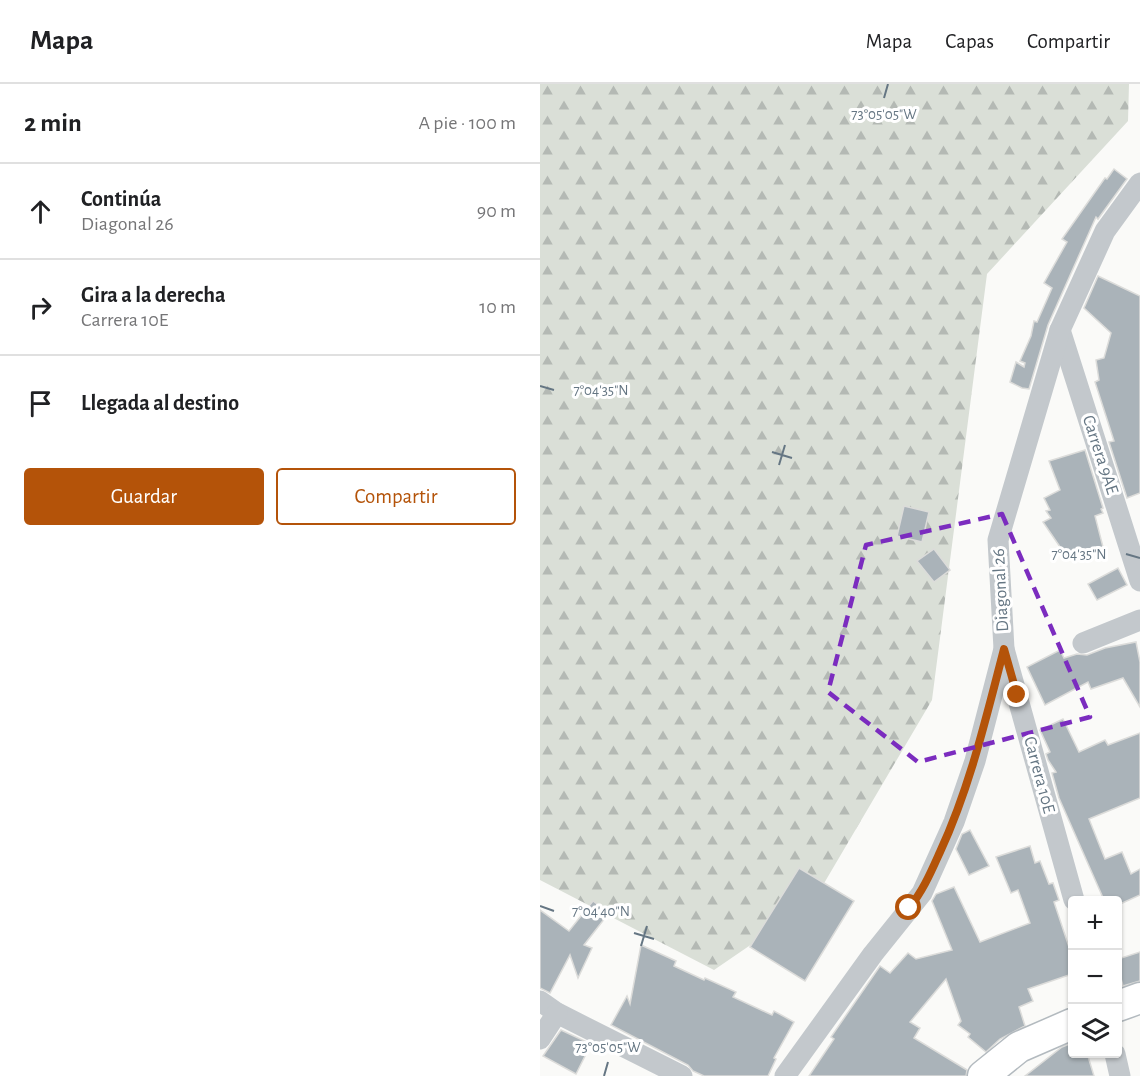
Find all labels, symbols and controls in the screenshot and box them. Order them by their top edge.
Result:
text: Mapa [30,27,93,55]
text: Mapa [866,31,912,52]
text: Capas [945,31,994,52]
text: Compartir [1027,31,1110,52]
text: 73°05'05"W [851,107,917,122]
text: 2 min [24,110,82,136]
text: A pie · 100 m [418,113,516,133]
text: Continúa [81,188,161,210]
icon: ahead [24,195,57,228]
text: 90 m [477,201,516,221]
text: Diagonal 26 [81,214,174,234]
text: Gira a la derecha [81,284,226,306]
icon: right [24,291,57,324]
text: 10 m [479,297,516,317]
text: Carrera 10E [81,310,168,330]
text: 7°04'35"N [573,383,629,398]
icon: arrive [24,387,57,420]
text: Llegada al destino [81,392,239,414]
street label: Carrera 9AE [1079,413,1121,497]
button: Guardar [24,468,264,525]
button: Compartir [276,468,516,525]
text: 7°04'35"N [1051,547,1107,562]
street label: Diagonal 26 [990,548,1012,632]
route end [1003,681,1029,707]
street label: Carrera 10E [1020,735,1058,816]
route start [895,894,921,920]
map controls [1068,896,1122,1058]
button: + [1068,896,1122,950]
text: 7°04'40"N [572,904,630,919]
button: − [1068,950,1122,1004]
button: layers [1068,1004,1122,1058]
text: 73°05'05"W [575,1040,641,1055]

